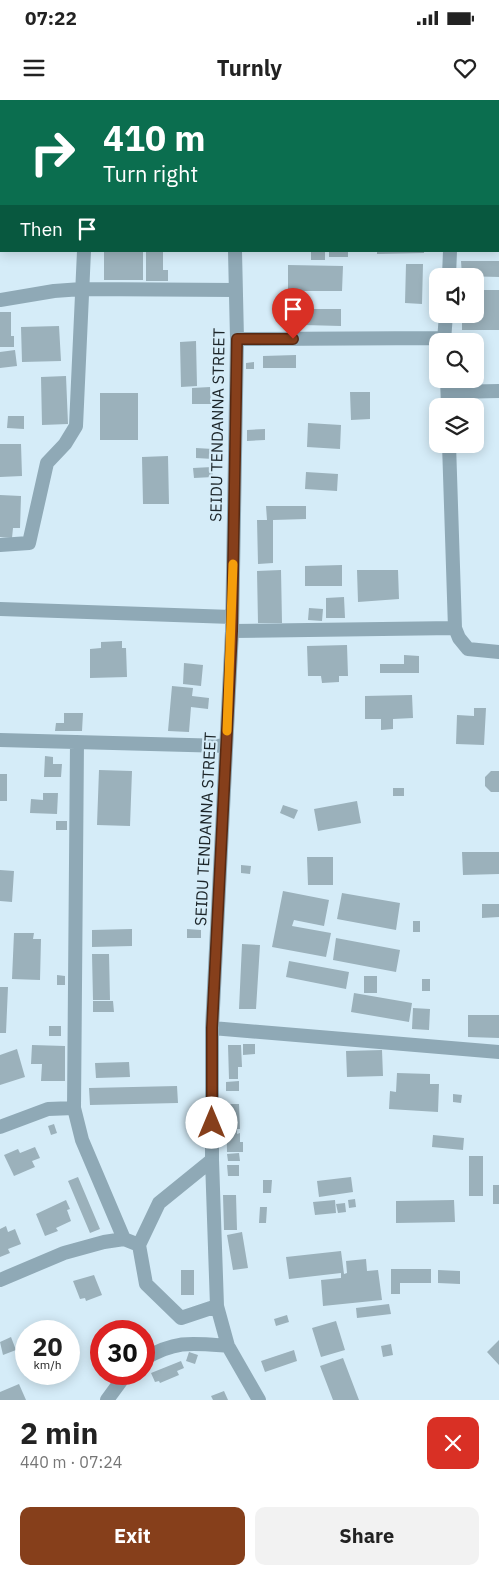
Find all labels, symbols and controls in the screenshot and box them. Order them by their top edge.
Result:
text: 07:22 [25,6,77,30]
text: Turnly [217,53,282,82]
icon: menu [20,54,48,82]
icon: heart [451,54,479,82]
text: 410 m [103,115,206,161]
icon: right [20,120,85,185]
text: Turn right [103,159,198,188]
icon: arrive [73,215,101,243]
text: Then [20,217,63,241]
map controls [429,268,484,453]
button: sound [429,268,484,323]
pin [272,288,314,339]
icon: arrive [279,295,307,323]
street label: SEIDU TENDANNA STREET [205,328,229,522]
button: search [429,333,484,388]
button: layers [429,398,484,453]
street label: SEIDU TENDANNA STREET [190,732,220,926]
position arrow [185,1096,237,1148]
speed limit sign: 30 [90,1320,155,1385]
text: 20 [32,1330,63,1363]
text: km/h [33,1357,62,1372]
text: 2 min [20,1413,98,1452]
button: close [427,1417,479,1469]
text: 440 m · 07:24 [20,1452,122,1472]
button: Exit [20,1507,245,1565]
button: Share [255,1507,479,1565]

